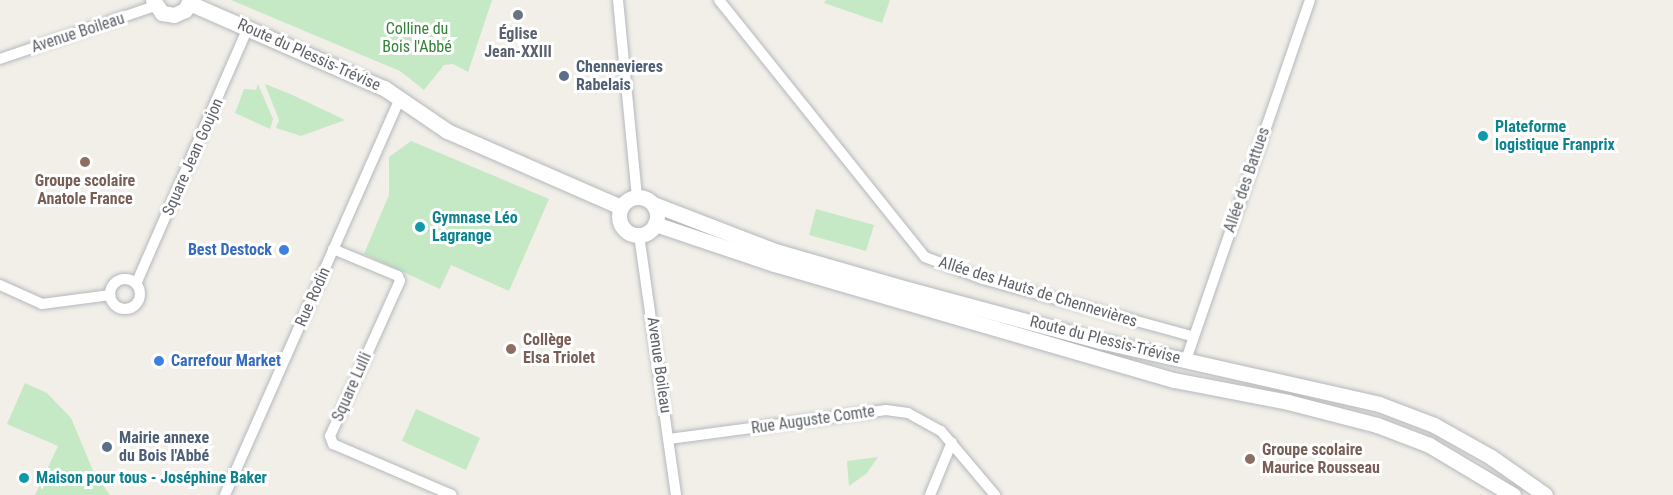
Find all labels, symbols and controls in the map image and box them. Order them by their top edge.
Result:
marker: Église Jean-XXIII [511,8,525,22]
street label: Avenue Boileau [29,9,127,57]
street label: Route du Plessis-Trévise [235,15,383,95]
park label: Colline du Bois l'Abbé [382,19,452,57]
place label: Église Jean-XXIII [484,24,552,62]
place label: Chennevieres Rabelais [576,57,663,95]
marker: Chennevieres Rabelais [557,69,571,83]
street label: Square Jean Goujon [159,95,227,219]
place label: Plateforme logistique Franprix [1495,117,1615,155]
street label: Allée des Battues [1220,125,1274,235]
marker: Plateforme logistique Franprix [1476,129,1490,143]
marker: Groupe scolaire Anatole France [78,155,92,169]
place label: Groupe scolaire Anatole France [35,171,135,209]
place label: Gymnase Léo Lagrange [432,208,518,246]
marker: Gymnase Léo Lagrange [413,220,427,234]
place label: Best Destock [188,240,272,260]
marker: Best Destock [277,243,291,257]
street label: Allée des Hauts de Chennevières [936,253,1140,331]
street label: Rue Rodin [291,264,335,330]
street label: Route du Plessis-Trévise [1028,312,1182,368]
street label: Avenue Boileau [643,316,675,414]
place label: Collège Elsa Triolet [523,330,595,368]
marker: Collège Elsa Triolet [504,342,518,356]
street label: Square Lulli [328,349,376,425]
place label: Carrefour Market [171,351,281,371]
marker: Carrefour Market [152,354,166,368]
street label: Rue Auguste Comte [750,402,876,438]
place label: Mairie annexe du Bois l'Abbé [119,428,209,466]
marker: Mairie annexe du Bois l'Abbé [100,440,114,454]
place label: Groupe scolaire Maurice Rousseau [1262,440,1380,478]
marker: Groupe scolaire Maurice Rousseau [1243,452,1257,466]
place label: Maison pour tous - Joséphine Baker [36,468,267,488]
marker: Maison pour tous - Joséphine Baker [17,471,31,485]

